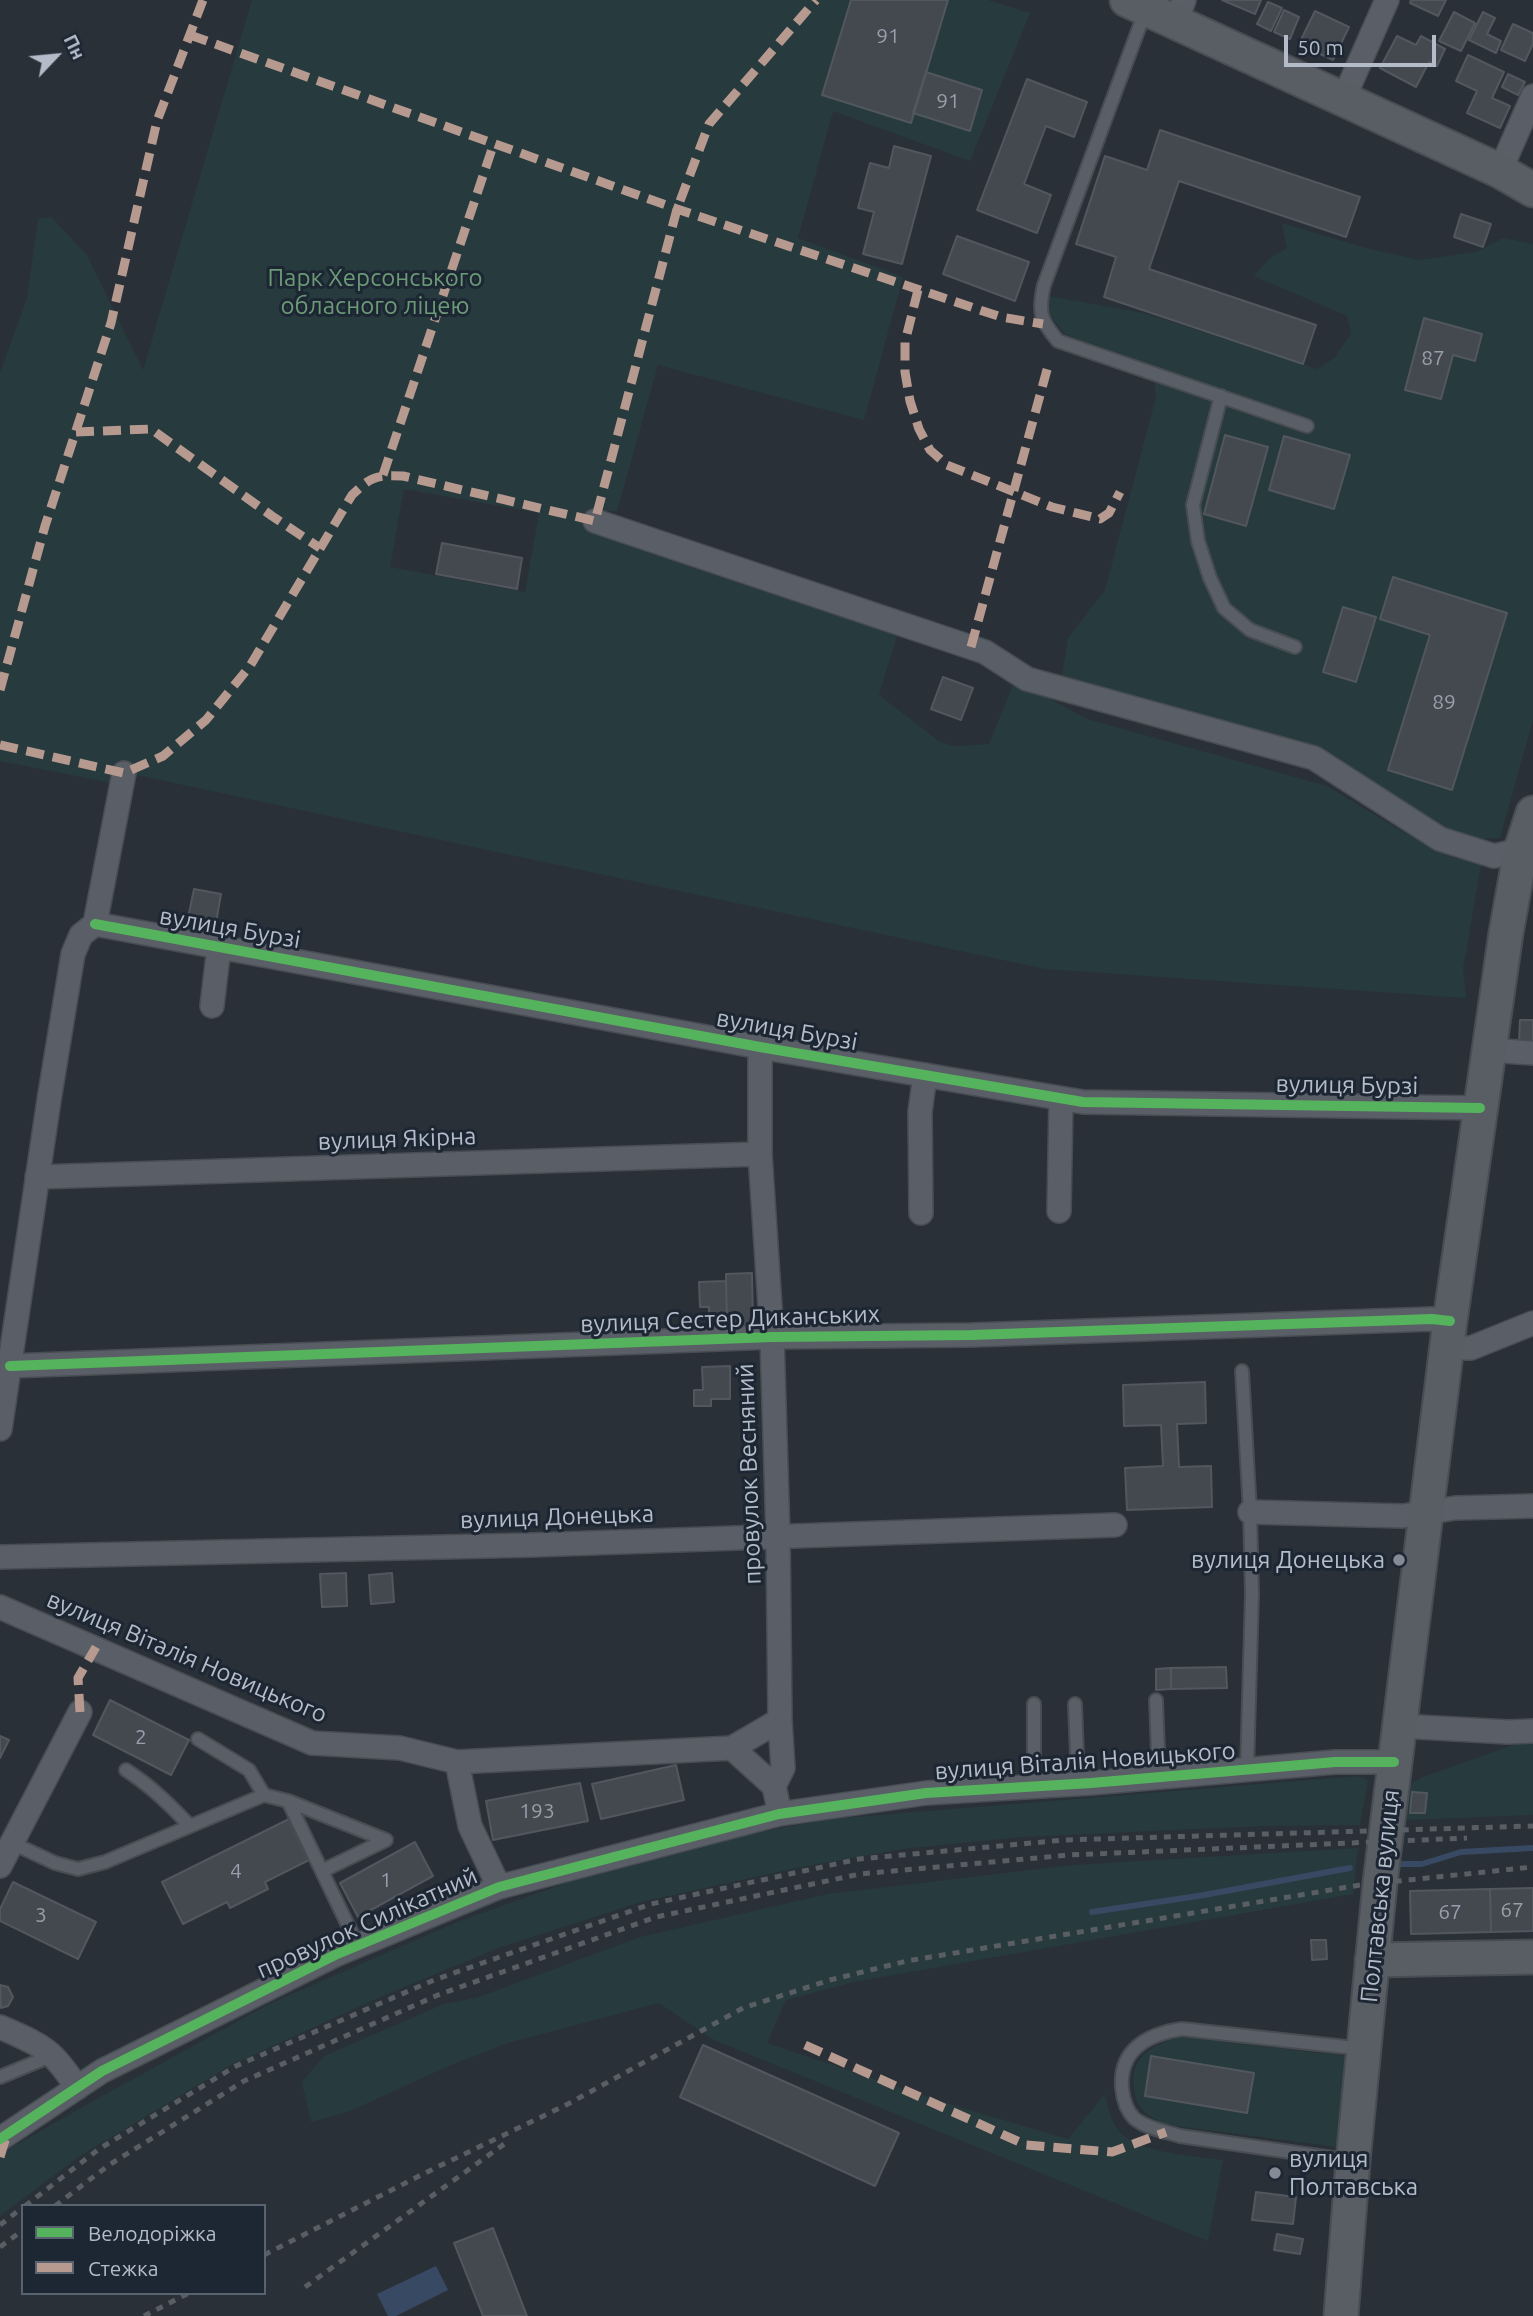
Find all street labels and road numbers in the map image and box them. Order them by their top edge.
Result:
street label: вулиця Бурзі [157,901,303,955]
street label: вулиця Бурзі [714,1003,860,1057]
street label: вулиця Бурзі [1275,1069,1419,1101]
street label: вулиця Якірна [317,1122,477,1156]
street label: вулиця Сестер Диканських [580,1299,880,1339]
street label: провулок Весняний [731,1363,767,1585]
street label: вулиця Донецька [460,1499,654,1535]
street label: вулиця Віталія Новицького [43,1585,331,1729]
street label: вулиця Віталія Новицького [934,1736,1236,1786]
street label: Полтавська вулиця [1354,1788,1406,2004]
street label: провулок Силікатний [252,1861,482,1985]

